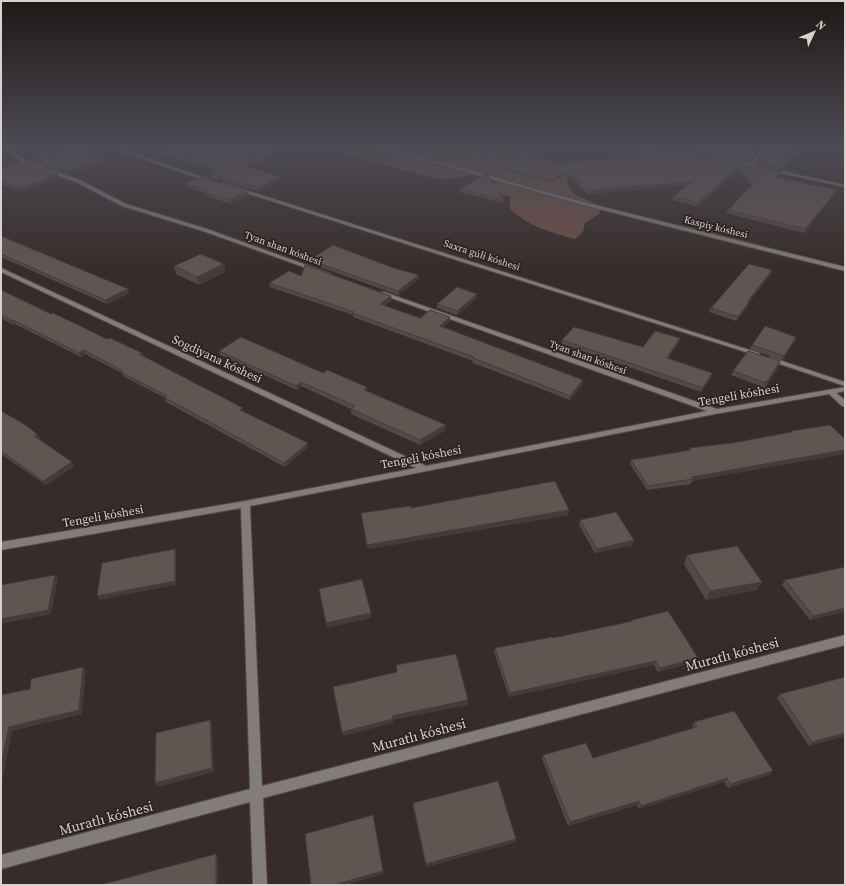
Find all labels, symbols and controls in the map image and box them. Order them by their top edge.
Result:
north arrow [794,12,834,52]
text: N [813,17,829,33]
street label: Kaspiy kóshesi [683,213,749,241]
street label: Tyan shan kóshesi [243,228,323,268]
street label: Saxra gúli kóshesi [442,236,522,274]
street label: Sogdiyana kóshesi [170,331,265,387]
street label: Tyan shan kóshesi [548,337,628,377]
street label: Tengeli kóshesi [697,380,781,410]
street label: Tengeli kóshesi [379,441,463,473]
street label: Tengeli kóshesi [61,501,145,531]
street label: Muratlı kóshesi [683,632,781,676]
street label: Muratlı kóshesi [370,713,468,757]
street label: Muratlı kóshesi [57,796,155,840]

